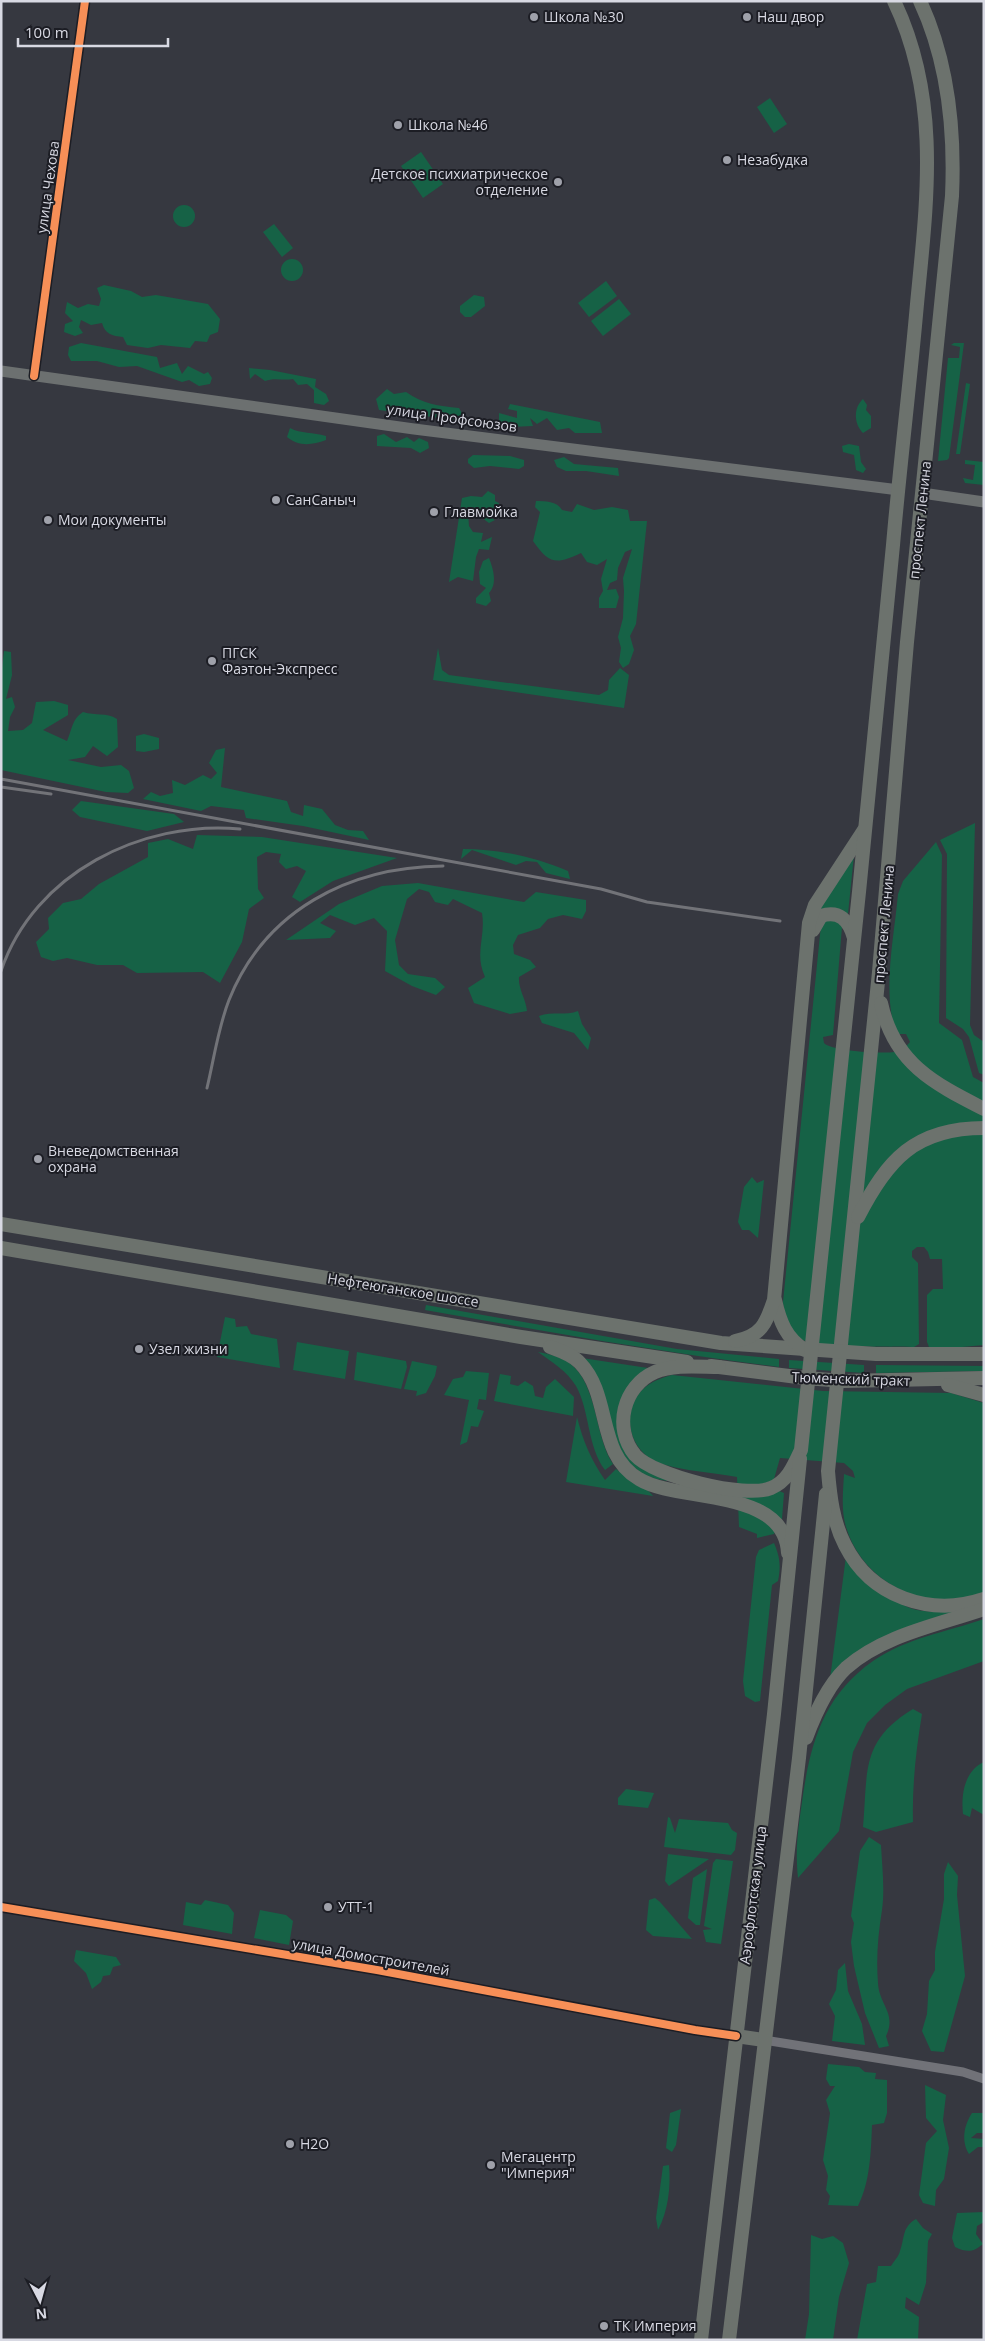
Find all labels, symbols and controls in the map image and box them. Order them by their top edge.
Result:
place label: Школа №30 [544,7,624,26]
place label: Наш двор [757,7,824,26]
marker: Школа №30 [528,11,540,23]
marker: Наш двор [741,11,753,23]
scale bar [18,15,168,47]
text: 100 m [25,22,69,42]
place label: Школа №46 [408,115,488,134]
marker: Школа №46 [392,119,404,131]
street label: улица Чехова [32,139,63,234]
place label: Незабудка [737,150,808,169]
marker: Незабудка [721,154,733,166]
place label: Детское психиатрическое отделение [371,164,548,199]
marker: Детское психиатрическое отделение [552,176,564,188]
street label: улица Профсоюзов [386,399,518,436]
street label: проспект Ленина [904,460,935,580]
place label: СанСаныч [286,490,356,509]
marker: СанСаныч [270,494,282,506]
place label: Главмойка [444,502,518,521]
marker: Главмойка [428,506,440,518]
place label: Мои документы [58,510,167,529]
marker: Мои документы [42,514,54,526]
place label: ПГСК Фаэтон-Экспресс [222,643,338,678]
marker: ПГСК Фаэтон-Экспресс [206,655,218,667]
street label: проспект Ленина [869,864,898,984]
place label: Вневедомственная охрана [48,1141,179,1176]
marker: Вневедомственная охрана [32,1153,44,1165]
street label: Нефтеюганское шоссе [326,1268,480,1311]
place label: Узел жизни [149,1339,228,1358]
marker: Узел жизни [133,1343,145,1355]
street label: Тюменский тракт [791,1367,911,1390]
street label: Аэрофлотская улица [735,1825,770,1965]
place label: УТТ-1 [338,1897,375,1916]
marker: УТТ-1 [322,1901,334,1913]
street label: улица Домостроителей [291,1933,451,1980]
place label: H2O [300,2134,329,2153]
marker: H2O [284,2138,296,2150]
place label: Мегацентр "Империя" [501,2147,576,2182]
marker: Мегацентр "Империя" [485,2159,497,2171]
north arrow [15,2276,65,2326]
text: N [35,2304,48,2324]
place label: ТК Империя [614,2316,697,2335]
marker: ТК Империя [598,2320,610,2332]

